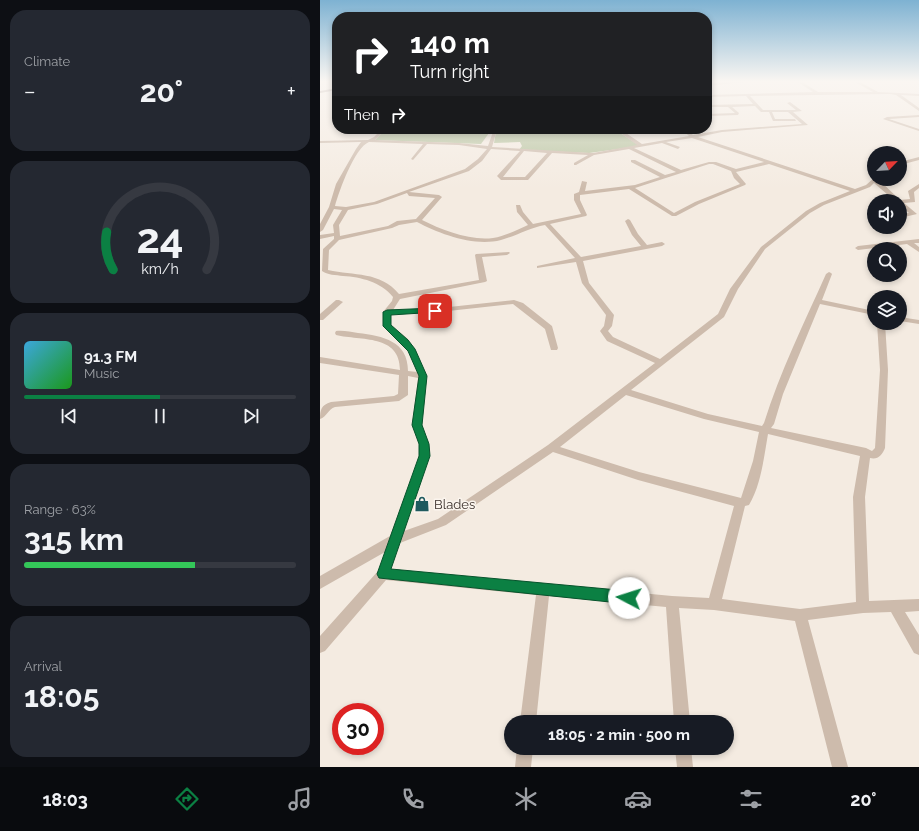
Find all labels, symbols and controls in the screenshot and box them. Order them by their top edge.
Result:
text: 140 m [410,27,490,60]
icon: right [344,28,396,80]
text: Climate [24,54,70,69]
text: Turn right [410,61,489,82]
text: 20° [140,74,183,109]
text: − [24,78,36,104]
text: + [287,78,296,104]
icon: right [387,104,409,126]
text: Then [344,106,379,124]
north arrow [867,146,907,186]
map controls [867,146,907,330]
button: sound [867,194,907,234]
text: 24 [136,214,184,263]
button: search [867,242,907,282]
text: km/h [141,261,179,277]
button: layers [867,290,907,330]
pin [418,294,452,328]
icon: arrive [424,300,446,322]
text: 91.3 FM [84,348,137,366]
text: Music [84,366,119,381]
icon: previous [58,405,80,427]
icon: pause [149,405,171,427]
icon: next [240,405,262,427]
shop icon: Blades [413,495,431,513]
place label: Blades [434,497,475,512]
text: Range · 63% [24,502,96,517]
text: 315 km [24,522,124,557]
position arrow [608,577,650,619]
text: Arrival [24,659,62,674]
text: 18:05 [24,679,99,714]
speed limit sign: 30 [332,703,384,755]
text: 18:05 · 2 min · 500 m [548,726,690,744]
icon: directions [173,785,201,813]
icon: music [286,785,314,813]
icon: phone [399,785,427,813]
icon: climate [512,785,540,813]
icon: car [624,785,652,813]
icon: filters [737,785,765,813]
text: 18:03 [42,789,88,810]
text: 20° [850,789,876,810]

